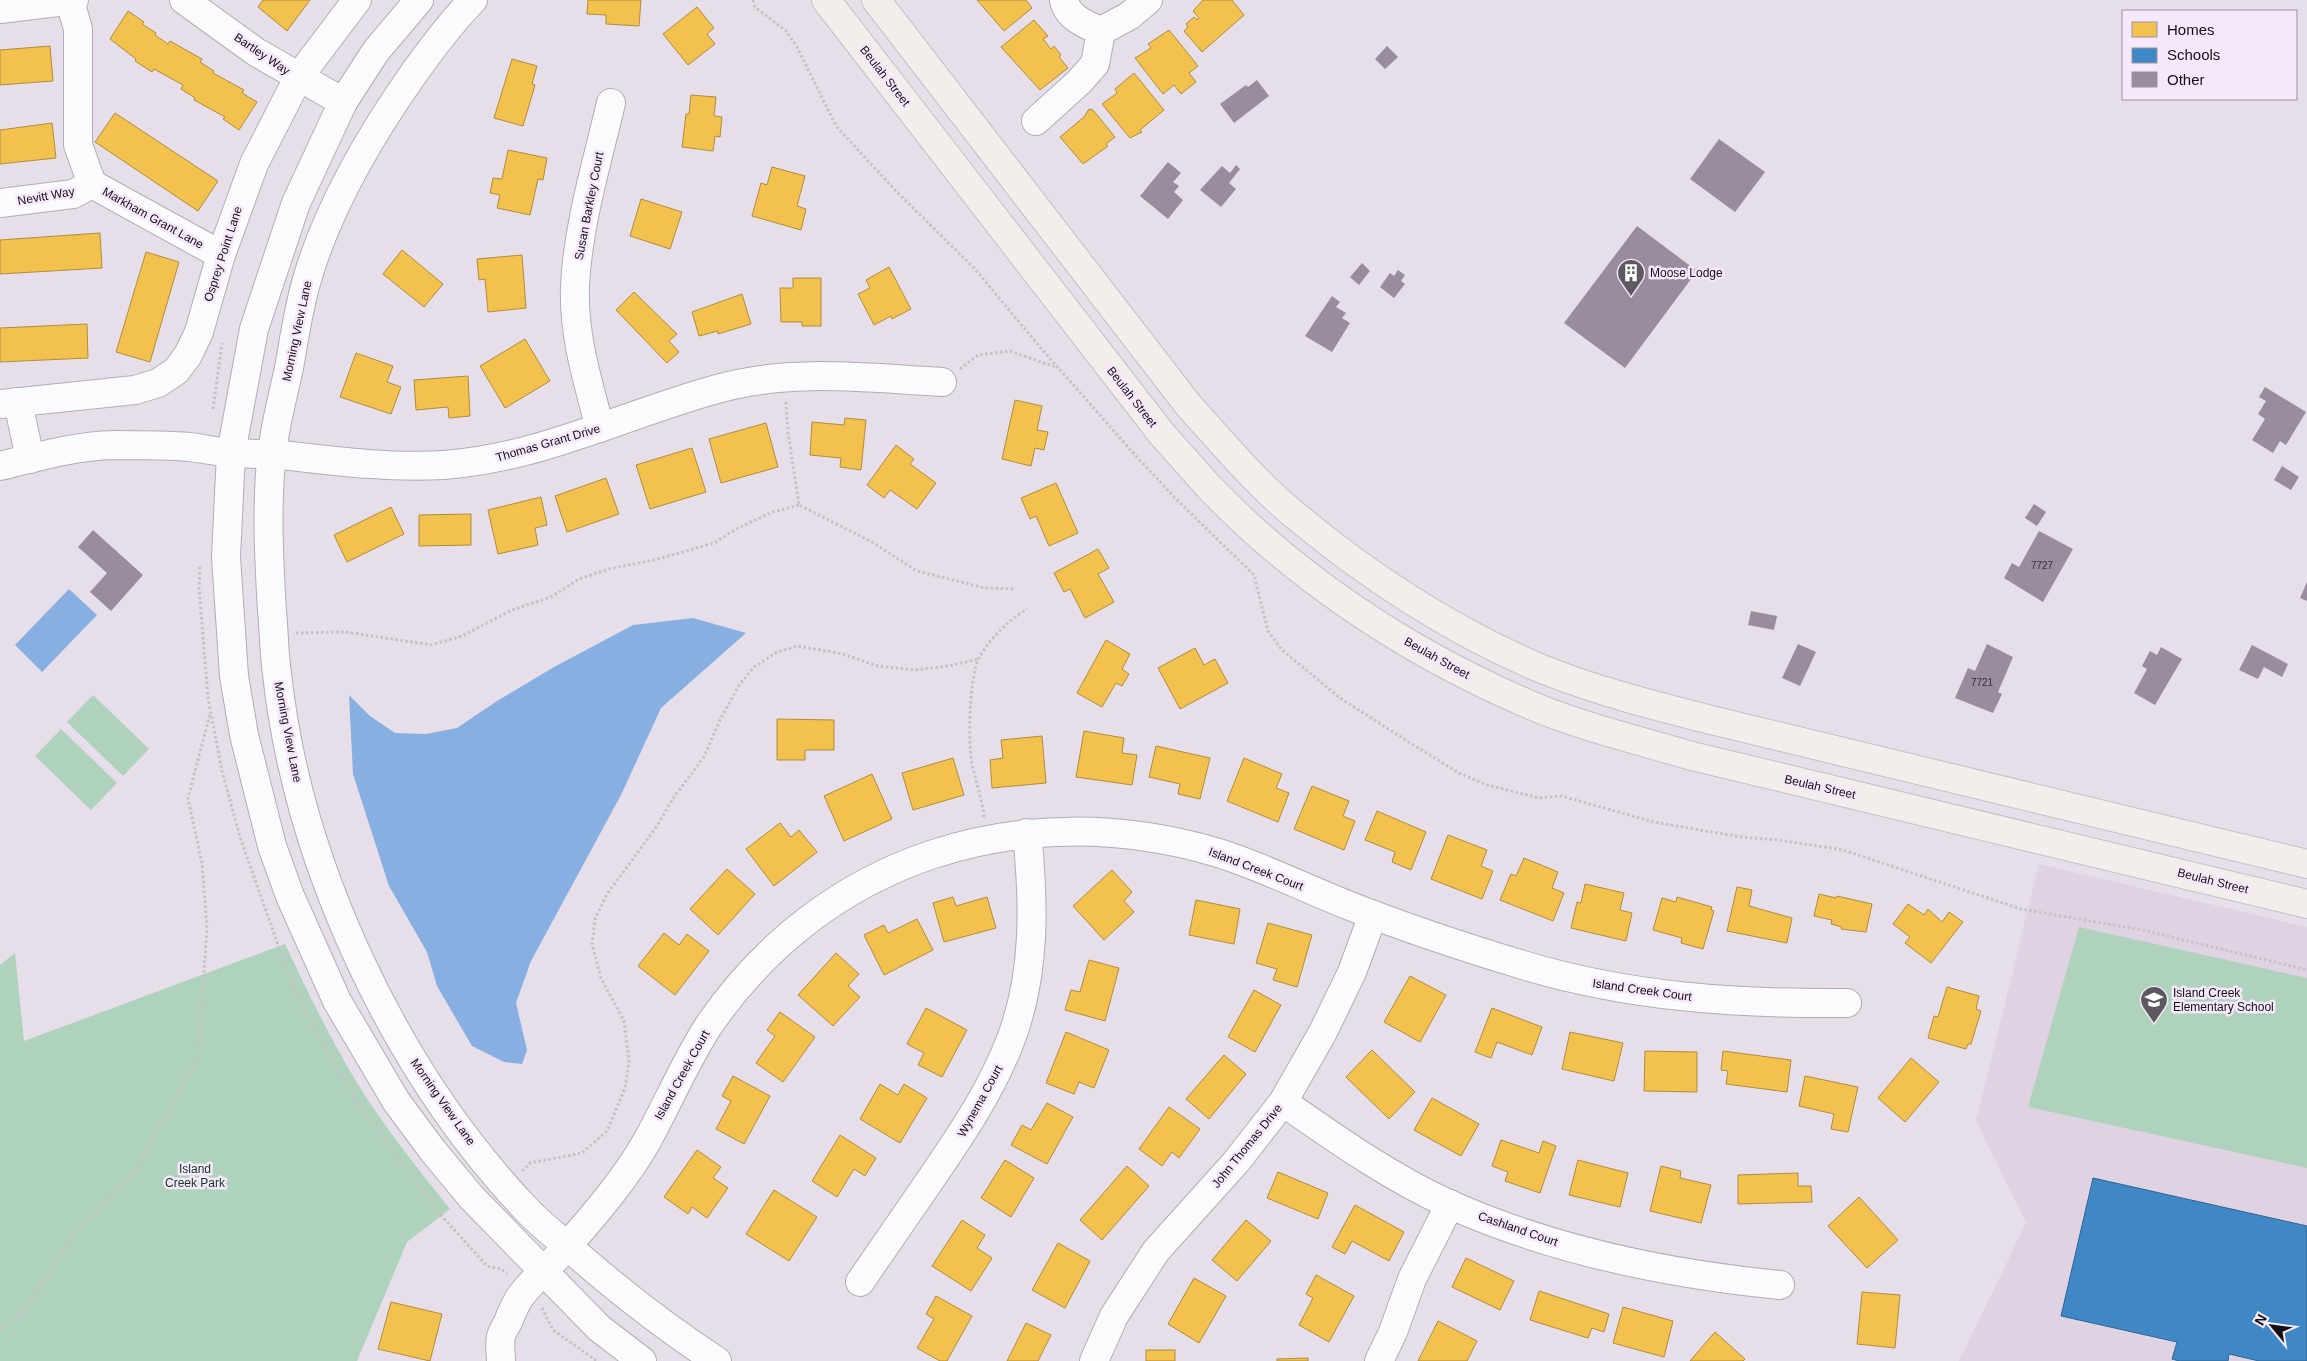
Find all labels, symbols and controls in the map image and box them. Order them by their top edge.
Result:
legend [2122,10,2297,100]
text: Homes [2167,21,2215,38]
street label: Bartley Way [231,30,293,78]
street label: Beulah Street [857,43,913,109]
text: Schools [2167,46,2220,63]
text: Other [2167,71,2205,88]
street label: Susan Barkley Court [572,150,606,261]
street label: Nevitt Way [16,184,76,208]
street label: Markham Grant Lane [100,184,206,252]
street label: Osprey Point Lane [201,204,245,303]
building icon: Moose Lodge [1616,258,1646,297]
place label: Moose Lodge [1650,266,1723,280]
street label: Morning View Lane [279,279,315,383]
street label: Beulah Street [1104,364,1160,430]
street label: Thomas Grant Drive [494,421,602,465]
house number: 7727 [2031,560,2054,571]
street label: Beulah Street [1402,634,1473,682]
house number: 7721 [1971,677,1994,688]
street label: Morning View Lane [271,680,305,784]
street label: Beulah Street [1783,772,1858,802]
street label: Island Creek Court [1207,845,1306,894]
street label: Beulah Street [2176,865,2251,897]
street label: Island Creek Court [1591,976,1693,1004]
school or university icon: Island Creek Elementary School [2139,985,2169,1024]
place label: Island Creek Elementary School [2173,986,2274,1014]
street label: Island Creek Court [652,1027,713,1122]
street label: Morning View Lane [408,1056,478,1148]
street label: Wynema Court [955,1062,1006,1139]
street label: John Thomas Drive [1209,1101,1285,1191]
park label: Island Creek Park [165,1162,226,1190]
street label: Cashland Court [1476,1209,1560,1249]
north arrow [2247,1301,2297,1351]
text: N [2251,1311,2270,1328]

